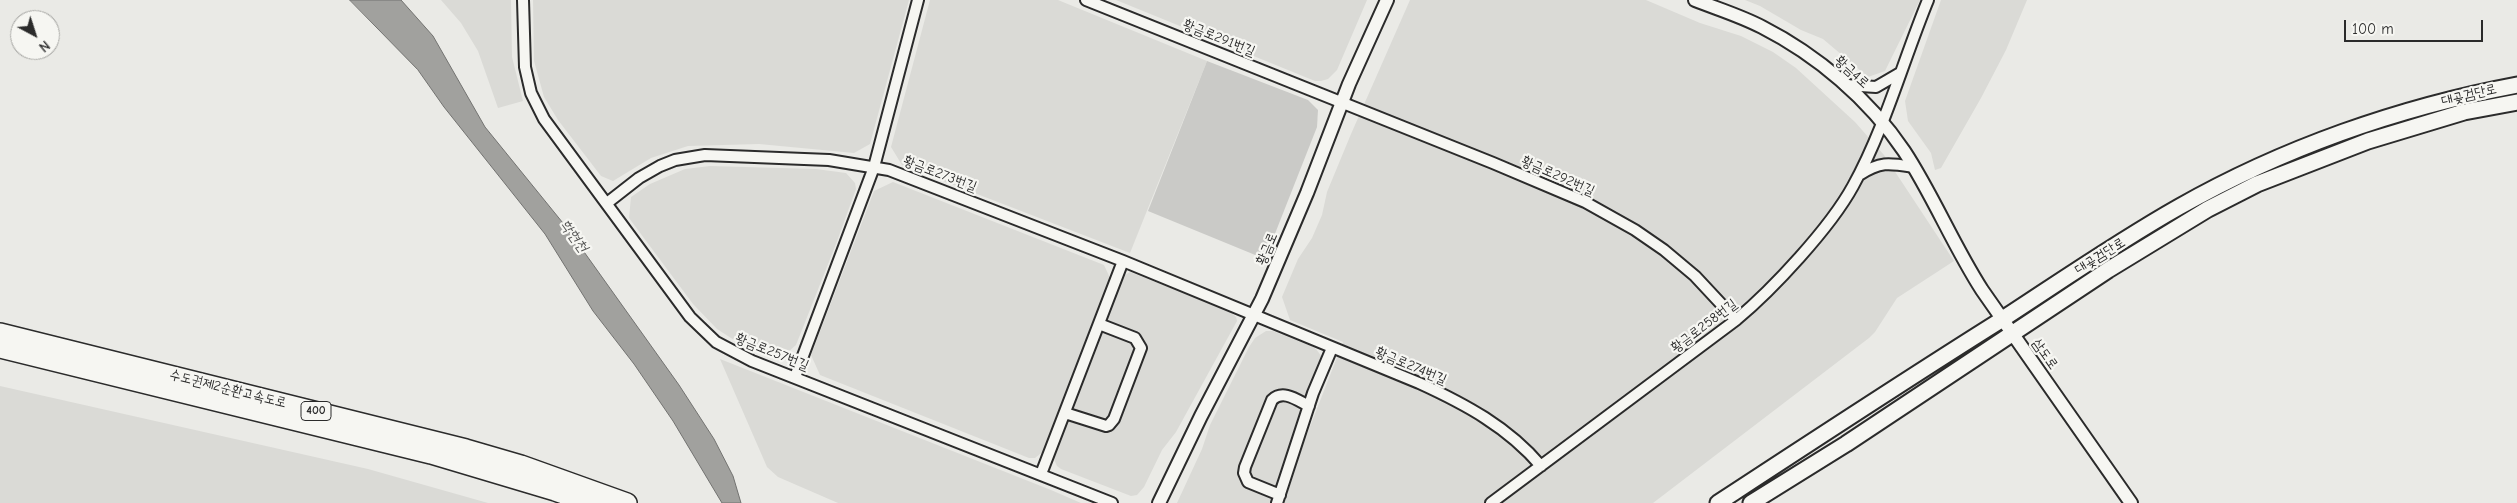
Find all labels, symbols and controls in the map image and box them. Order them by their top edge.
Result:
north arrow [10,10,60,60]
scale bar [2347,10,2486,42]
street label: 황금로291번길 [1180,16,1258,60]
text: 100 m [2352,20,2394,38]
text: N [35,37,53,56]
street label: 황금4로 [1831,52,1873,92]
street label: 대곶검단로 [2440,80,2498,110]
street label: 황금로273번길 [901,152,979,196]
street label: 황금로292번길 [1519,152,1597,200]
water label: 학현천 [556,216,592,256]
street label: 황금로 [1253,230,1281,268]
street label: 대곶검단로 [2072,234,2128,278]
street label: 황금로258번길 [1668,296,1740,356]
street label: 황금로257번길 [733,330,811,374]
street label: 삼도로 [2028,335,2062,373]
street label: 황금로274번길 [1373,343,1449,389]
street label: 수도권제2순환고속도로 [168,366,288,412]
road number: 400 [301,402,331,421]

